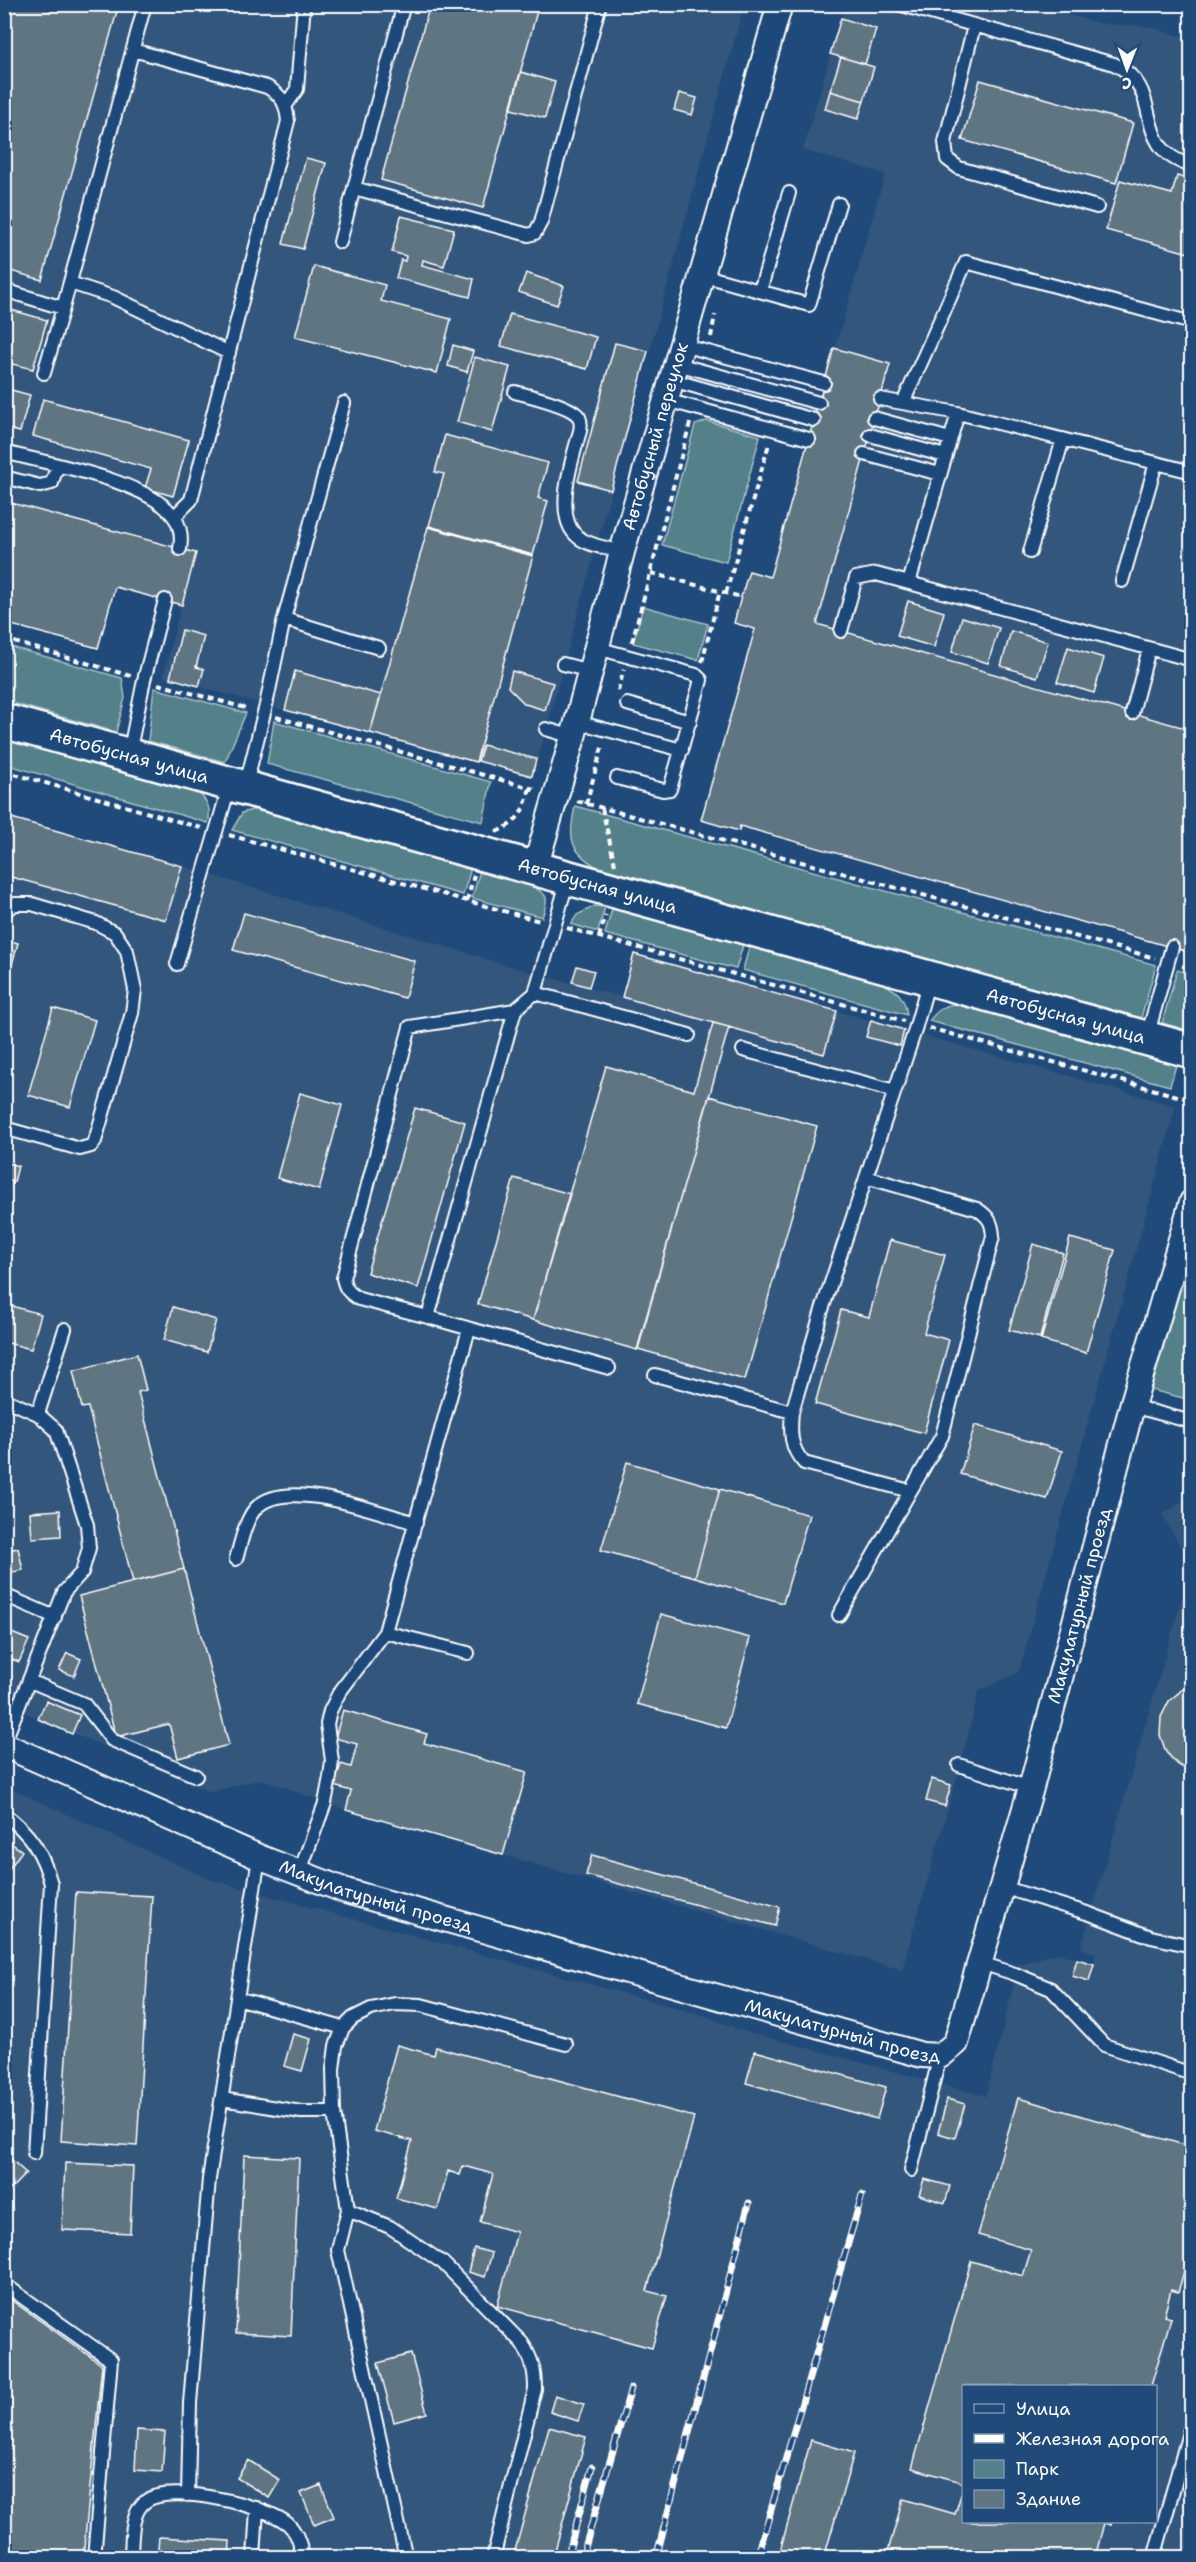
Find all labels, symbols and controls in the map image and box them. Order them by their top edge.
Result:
north arrow [1097,39,1157,99]
text: С [1121,73,1132,94]
street label: Автобусный переулок [617,339,694,533]
street label: Автобусная улица [47,722,212,789]
street label: Автобусная улица [515,852,680,919]
street label: Автобусная улица [984,982,1148,1049]
street label: Макулатурный проезд [1042,1504,1117,1706]
street label: Макулатурный проезд [276,1854,476,1939]
street label: Макулатурный проезд [742,1993,941,2068]
legend [962,2385,1157,2523]
text: Улица [1016,2397,1070,2421]
text: Железная дорога [1016,2427,1169,2451]
text: Парк [1016,2457,1059,2481]
text: Здание [1016,2487,1081,2511]

